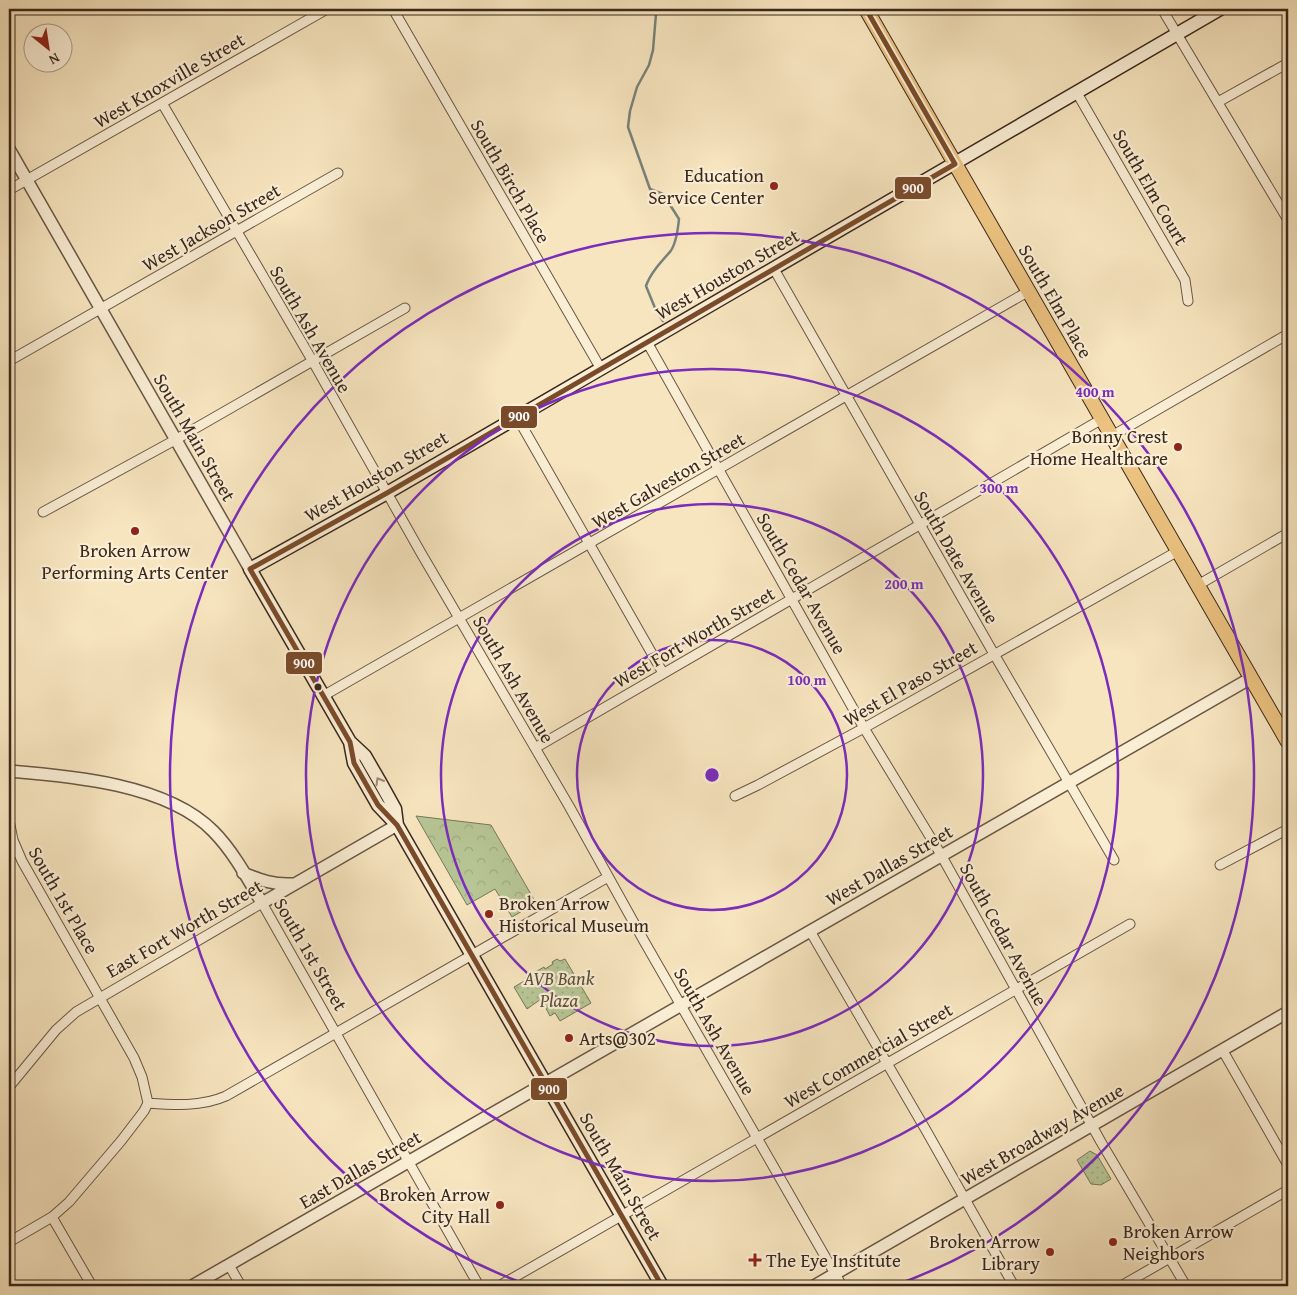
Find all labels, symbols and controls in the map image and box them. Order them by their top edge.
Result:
north arrow [22,22,72,72]
street label: West Knoxville Street [88,25,250,135]
text: N [45,48,64,71]
street label: South Birch Place [464,114,558,248]
street label: South Elm Court [1106,124,1196,251]
place label: Education Service Center [648,161,764,211]
street label: West Jackson Street [137,176,286,278]
line badge: 900 [894,176,932,200]
text: 900 [902,178,924,198]
marker: Education Service Center [768,180,780,192]
street label: West Houston Street [650,221,804,327]
street label: South Elm Place [1012,239,1100,363]
street label: South Ash Avenue [263,260,359,398]
street label: South Main Street [147,368,243,506]
text: 400 m [1075,381,1115,402]
line badge: 900 [500,405,538,429]
text: 900 [508,406,530,426]
place label: Bonny Crest Home Healthcare [1030,422,1168,472]
street label: West Houston Street [299,423,453,529]
street label: West Galveston Street [586,424,750,535]
marker: Bonny Crest Home Healthcare [1172,441,1184,453]
text: 300 m [979,477,1019,498]
street label: South Date Avenue [907,485,1007,629]
street label: South Cedar Avenue [750,507,854,659]
marker: Broken Arrow Performing Arts Center [129,525,141,537]
place label: Broken Arrow Performing Arts Center [42,536,229,586]
text: 200 m [884,573,924,594]
street label: West Fort Worth Street [608,579,780,695]
street label: South Ash Avenue [466,610,562,748]
street label: West El Paso Street [838,633,982,733]
line badge: 900 [285,651,323,675]
text: 900 [293,653,315,673]
text: 100 m [787,669,827,690]
unlabelled marker [313,682,323,692]
centre of rings [703,766,721,784]
one-way arrow [375,777,385,786]
street label: West Dallas Street [820,817,958,913]
street label: South 1st Place [22,841,106,959]
street label: South Cedar Avenue [953,857,1055,1011]
street label: East Fort Worth Street [101,872,268,984]
place label: Broken Arrow Historical Museum [499,889,650,939]
street label: South 1st Street [267,892,355,1016]
marker: Broken Arrow Historical Museum [483,908,495,920]
street label: South Ash Avenue [667,962,763,1100]
park label: AVB Bank Plaza [523,964,595,1014]
street label: West Commercial Street [778,995,958,1115]
place label: Arts@302 [579,1024,656,1052]
marker: Arts@302 [563,1032,575,1044]
street label: West Broadway Avenue [955,1076,1129,1192]
line badge: 900 [530,1077,568,1101]
text: 900 [538,1079,560,1099]
street label: South Main Street [573,1107,669,1245]
street label: East Dallas Street [294,1122,427,1215]
place label: Broken Arrow City Hall [379,1180,491,1230]
marker: Broken Arrow City Hall [494,1199,506,1211]
place label: Broken Arrow Neighbors [1123,1217,1234,1267]
place label: Broken Arrow Library [929,1227,1041,1277]
marker: Broken Arrow Neighbors [1107,1236,1119,1248]
place label: The Eye Institute [766,1246,901,1274]
marker: Broken Arrow Library [1044,1246,1056,1258]
marker: The Eye Institute [748,1253,762,1267]

